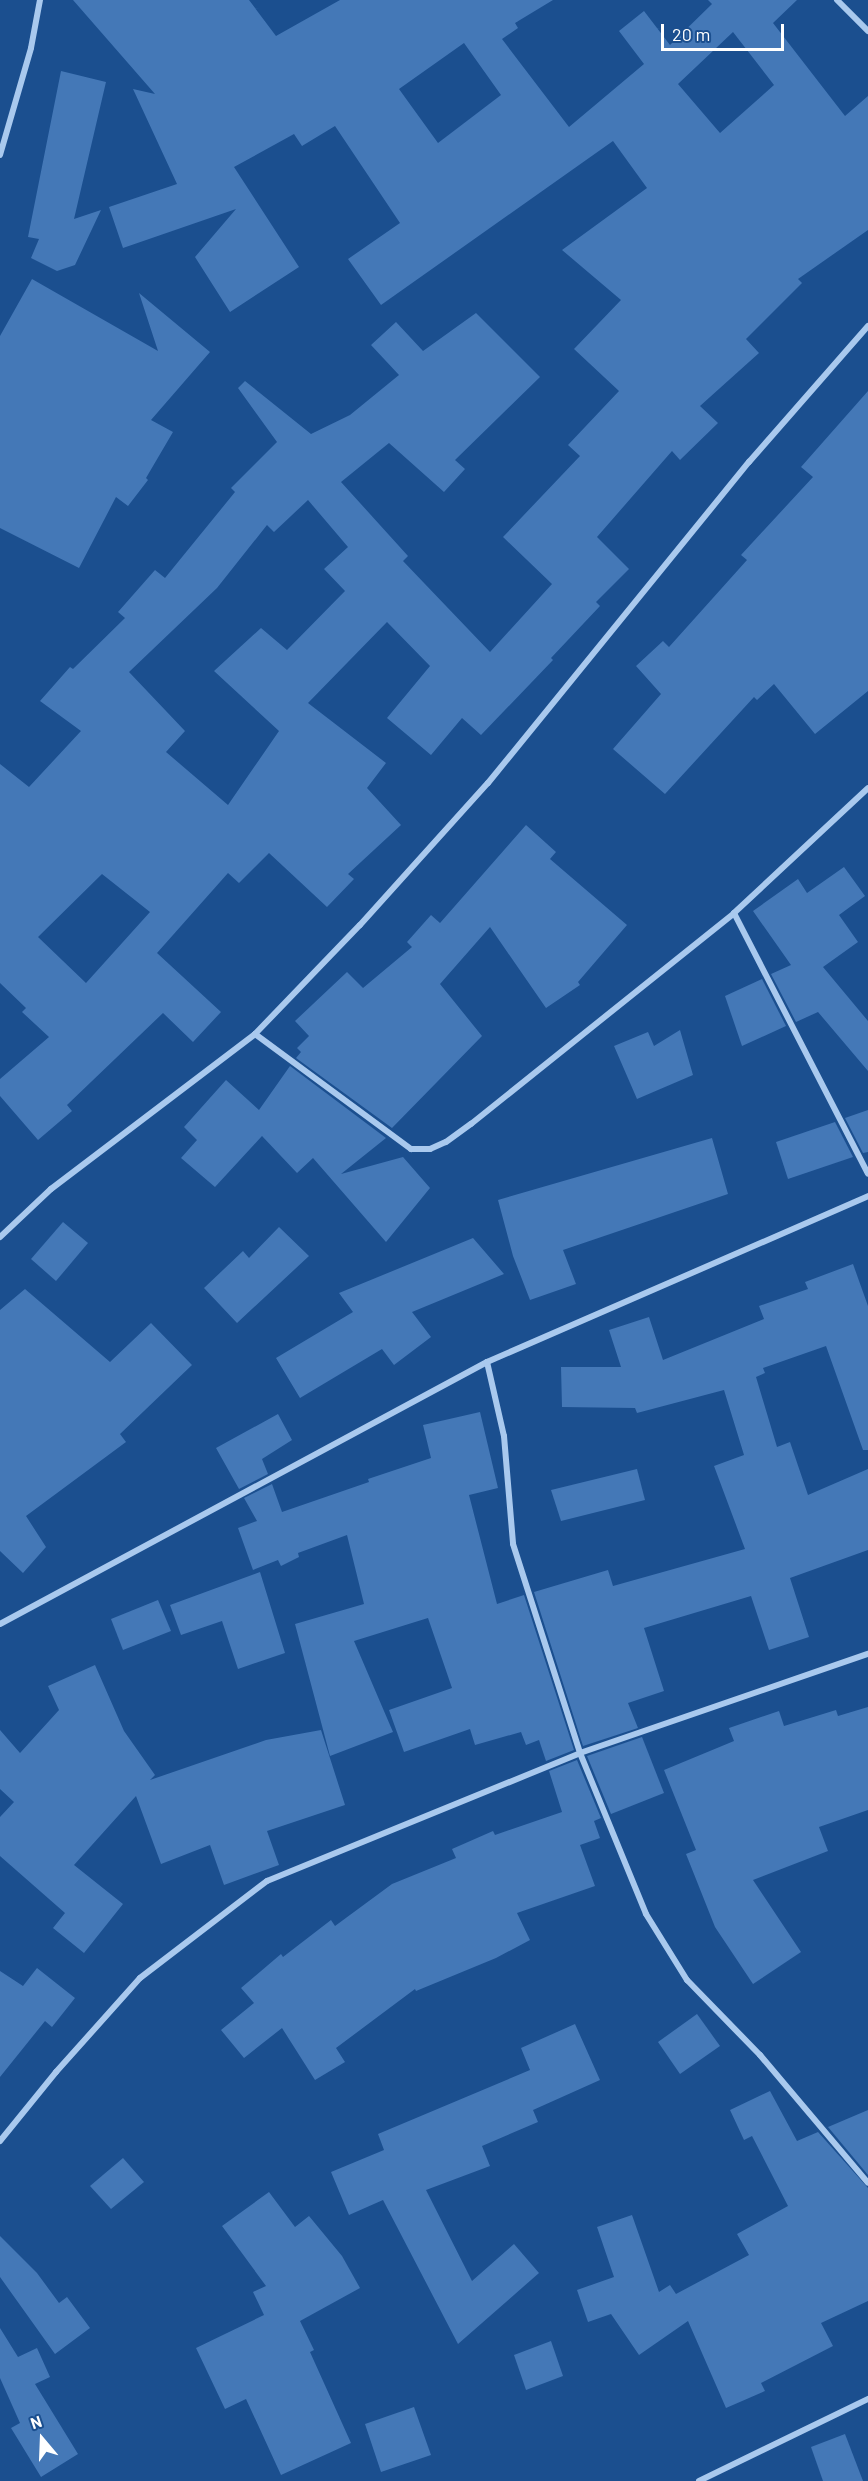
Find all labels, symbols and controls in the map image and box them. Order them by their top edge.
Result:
scale bar [664,12,787,50]
text: 20 m [672,23,710,45]
north arrow [12,2409,72,2469]
text: N [28,2411,44,2432]

